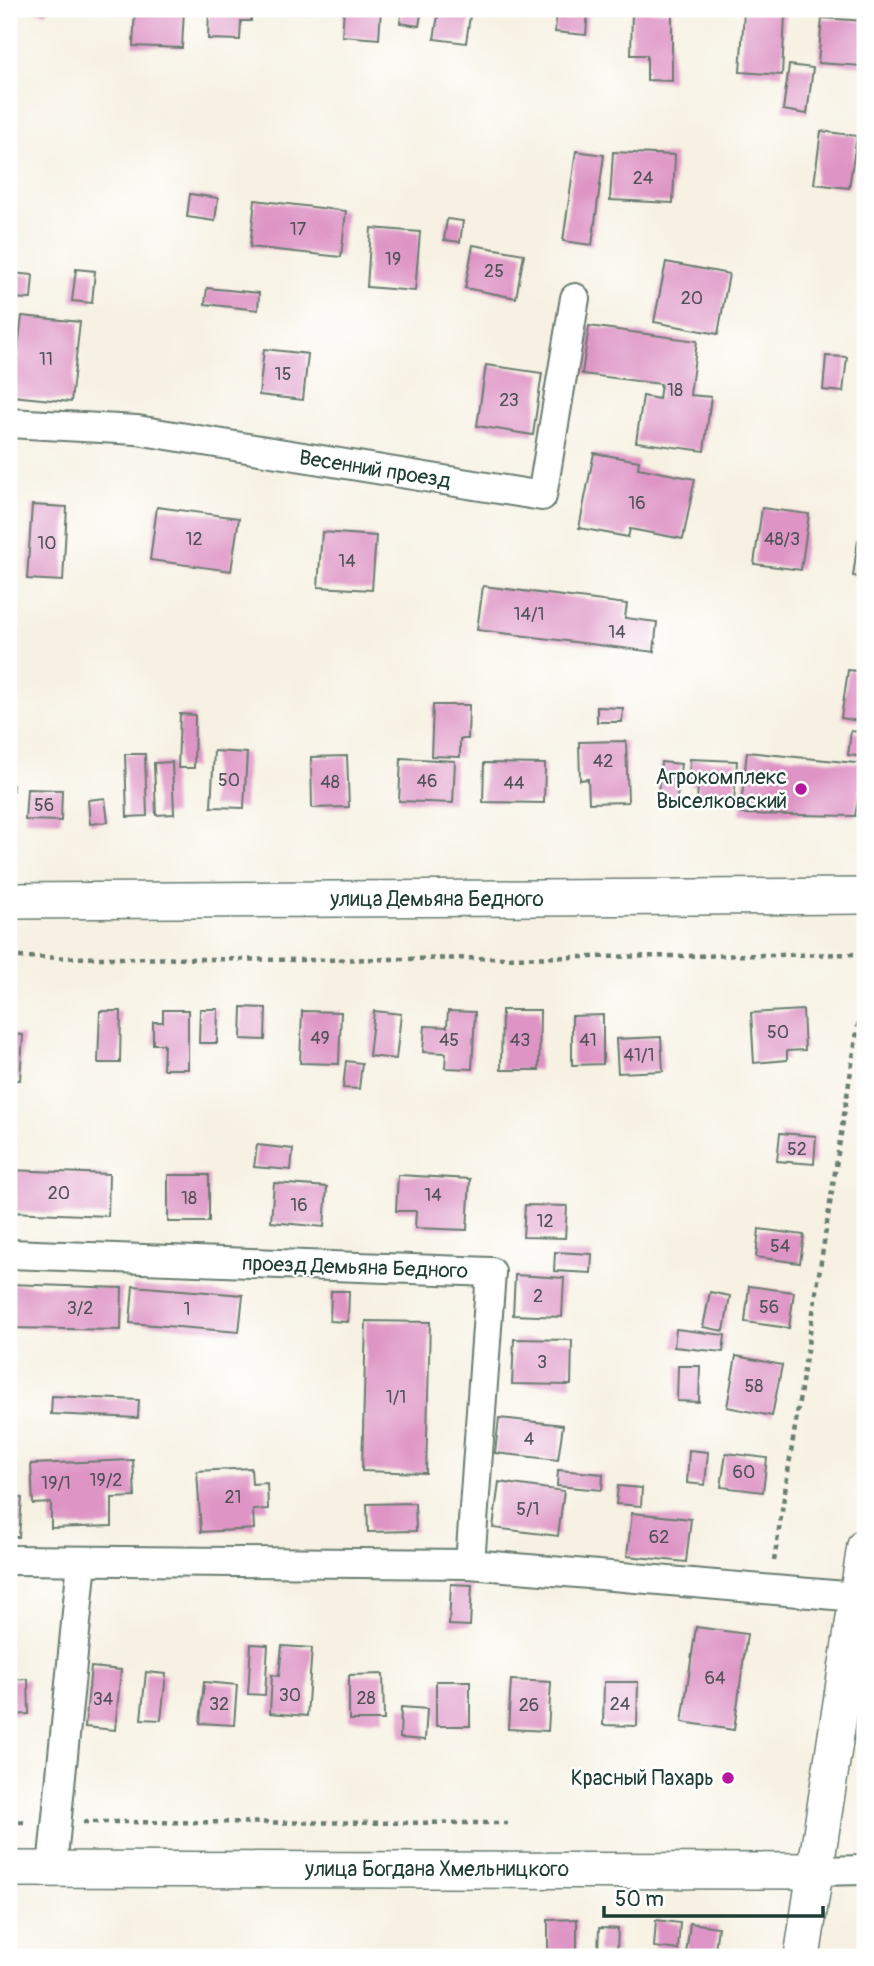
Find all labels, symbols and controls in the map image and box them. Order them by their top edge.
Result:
house number: 24 [633,167,654,190]
house number: 17 [290,218,307,241]
house number: 19 [385,248,401,271]
house number: 25 [484,260,504,283]
house number: 20 [681,287,703,310]
house number: 11 [39,348,53,371]
house number: 15 [275,363,291,386]
house number: 18 [667,379,683,402]
house number: 23 [499,389,519,412]
street label: Весенний проезд [297,444,453,495]
house number: 16 [628,492,646,515]
house number: 12 [185,528,203,551]
house number: 48/3 [764,528,800,551]
house number: 10 [37,532,57,555]
house number: 14 [338,550,356,573]
house number: 14/1 [514,603,544,626]
house number: 14 [608,621,626,644]
house number: 42 [593,750,613,773]
place label: Агрокомплекс Выселковский [655,764,787,815]
house number: 50 [218,769,240,792]
house number: 46 [417,770,437,793]
house number: 48 [320,771,340,794]
house number: 44 [504,772,525,795]
marker: Агрокомплекс Выселковский [793,781,809,797]
house number: 56 [34,794,54,817]
street label: улица Демьяна Бедного [329,886,544,913]
house number: 50 [767,1021,789,1044]
house number: 49 [310,1027,330,1050]
house number: 45 [439,1029,459,1052]
house number: 43 [510,1029,530,1052]
house number: 41 [579,1029,597,1052]
house number: 41/1 [624,1044,654,1067]
house number: 52 [787,1138,807,1161]
house number: 20 [48,1182,70,1205]
house number: 14 [424,1184,442,1207]
house number: 18 [181,1187,197,1210]
house number: 16 [290,1194,308,1217]
house number: 12 [536,1210,554,1233]
house number: 54 [770,1235,791,1258]
street label: проезд Демьяна Бедного [241,1250,469,1285]
house number: 2 [533,1285,543,1308]
house number: 56 [759,1296,779,1319]
house number: 3/2 [67,1297,93,1320]
house number: 1 [183,1298,191,1321]
house number: 3 [537,1351,547,1374]
house number: 58 [745,1375,763,1398]
house number: 1/1 [386,1386,406,1409]
house number: 4 [524,1428,535,1451]
house number: 60 [733,1461,755,1484]
house number: 19/2 [90,1469,122,1492]
house number: 19/1 [41,1472,71,1495]
house number: 21 [224,1486,242,1509]
house number: 5/1 [516,1498,540,1521]
house number: 62 [649,1526,669,1549]
house number: 64 [705,1667,726,1690]
house number: 30 [279,1684,301,1707]
house number: 28 [356,1687,376,1710]
house number: 34 [93,1688,114,1711]
house number: 32 [209,1693,229,1716]
house number: 24 [610,1693,631,1716]
house number: 26 [519,1694,539,1717]
place label: Красный Пахарь [571,1765,714,1792]
marker: Красный Пахарь [720,1770,736,1786]
street label: улица Богдана Хмельницкого [304,1856,569,1883]
scale bar [604,1875,823,1919]
text: 50 m [615,1886,664,1913]

